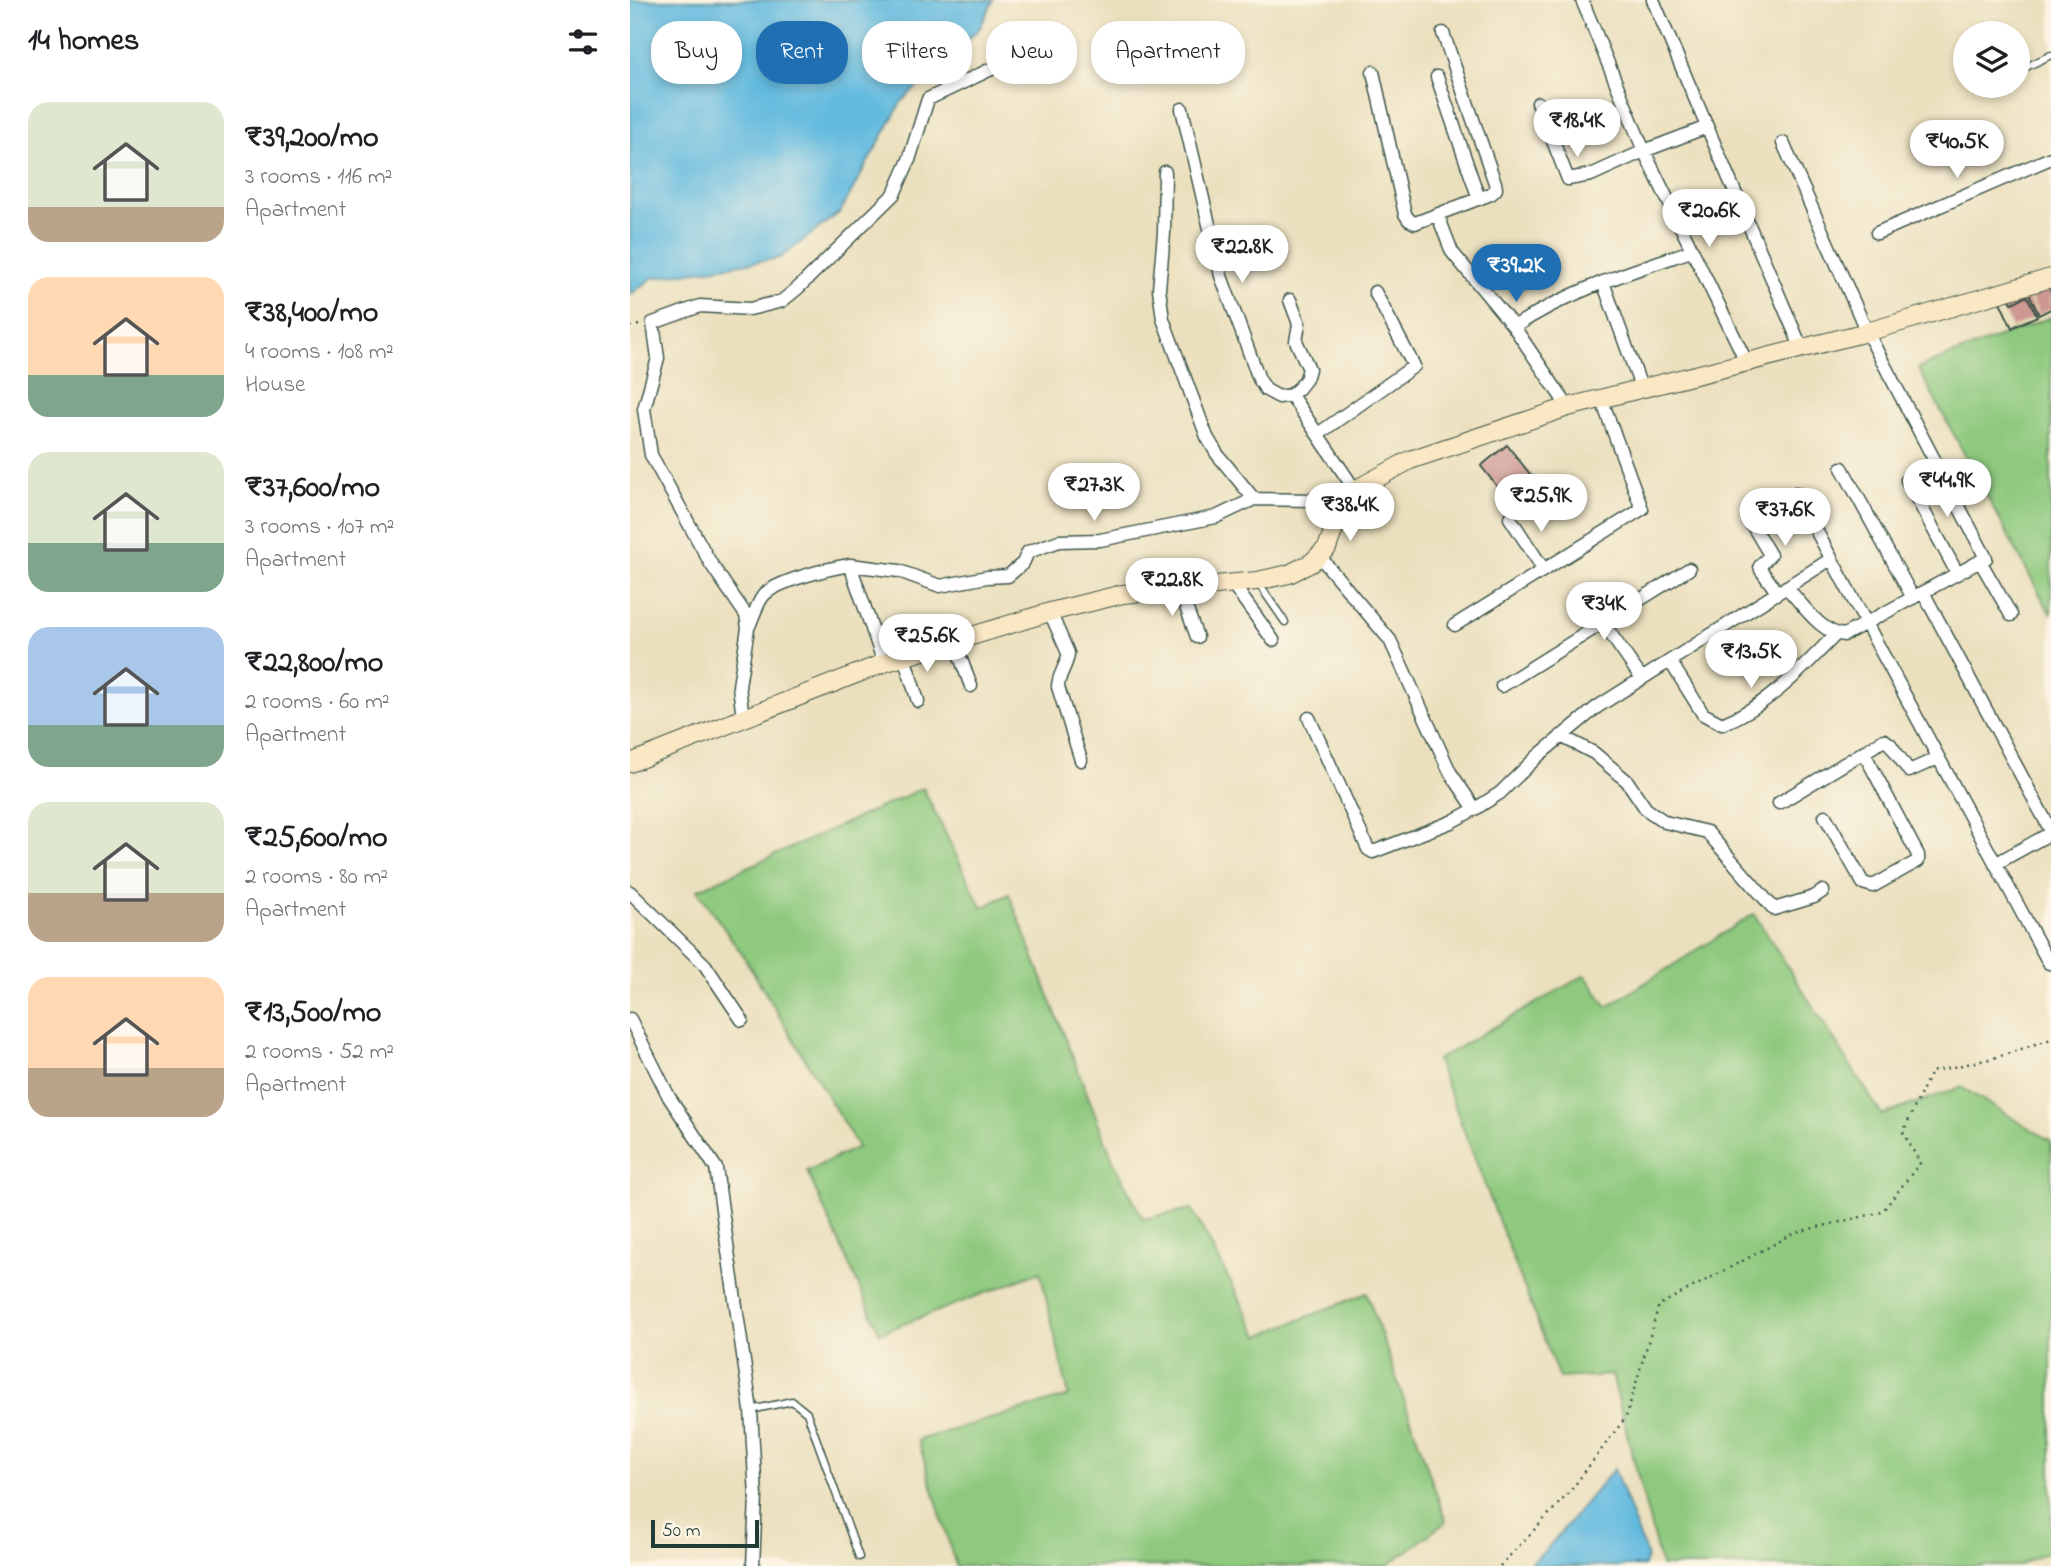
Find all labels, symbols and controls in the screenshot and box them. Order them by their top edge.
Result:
text: 14 homes [28,20,139,64]
chip: Buy [651,21,742,84]
chip: Rent [756,21,848,84]
chip: Filters [862,21,972,84]
chip: New [986,21,1077,84]
chip: Apartment [1091,21,1245,84]
map controls [1953,21,2030,98]
button: layers [1953,21,2030,98]
icon: filters [564,23,602,61]
pin: ₹18.4K [1520,100,1634,159]
text: ₹18.4K [1549,105,1605,138]
text: ₹39,200/mo [245,117,379,161]
pin: ₹40.5K [1900,120,2014,180]
text: ₹40.5K [1926,126,1988,159]
icon: home [84,130,168,214]
text: 3 rooms · 116 m² [245,161,392,194]
pin: ₹20.6K [1652,190,1766,249]
text: Apartment [245,194,346,227]
text: ₹20.6K [1678,195,1740,228]
pin: ₹22.8K [1185,226,1299,285]
text: ₹22.8K [1211,231,1273,264]
pin: ₹39.2K [1459,244,1573,304]
text: ₹39.2K [1487,250,1545,283]
text: ₹38,400/mo [245,292,378,336]
icon: home [84,305,168,389]
text: 4 rooms · 108 m² [245,336,394,369]
text: House [245,369,305,402]
pin: ₹44.9K [1890,460,2004,519]
pin: ₹27.3K [1037,463,1151,523]
text: ₹44.9K [1919,465,1975,498]
text: ₹37,600/mo [245,467,380,511]
text: ₹27.3K [1064,469,1124,502]
pin: ₹25.9K [1484,475,1598,534]
icon: home [84,480,168,564]
text: ₹25.9K [1510,480,1572,513]
pin: ₹38.4K [1293,484,1407,543]
text: ₹38.4K [1321,489,1379,522]
pin: ₹37.6K [1728,489,1842,548]
text: ₹37.6K [1756,494,1814,527]
text: 3 rooms · 107 m² [245,511,394,544]
text: Apartment [245,544,346,577]
pin: ₹22.8K [1115,558,1229,618]
text: ₹22.8K [1141,564,1203,597]
pin: ₹34K [1563,582,1645,642]
text: ₹34K [1582,588,1626,621]
pin: ₹25.6K [870,614,984,674]
text: ₹25.6K [895,620,959,653]
pin: ₹13.5K [1694,630,1808,690]
text: ₹13.5K [1721,636,1781,669]
text: ₹22,800/mo [245,642,383,686]
icon: home [84,655,168,739]
text: 2 rooms · 60 m² [245,686,390,719]
text: Apartment [245,719,346,752]
text: ₹25,600/mo [245,817,388,861]
icon: home [84,830,168,914]
text: 2 rooms · 80 m² [245,861,388,894]
text: Apartment [245,894,346,927]
text: ₹13,500/mo [245,992,381,1036]
icon: home [84,1005,168,1089]
text: 2 rooms · 52 m² [245,1036,394,1069]
text: Apartment [245,1069,346,1102]
scale bar [651,1517,760,1549]
text: 50 m [662,1518,701,1545]

